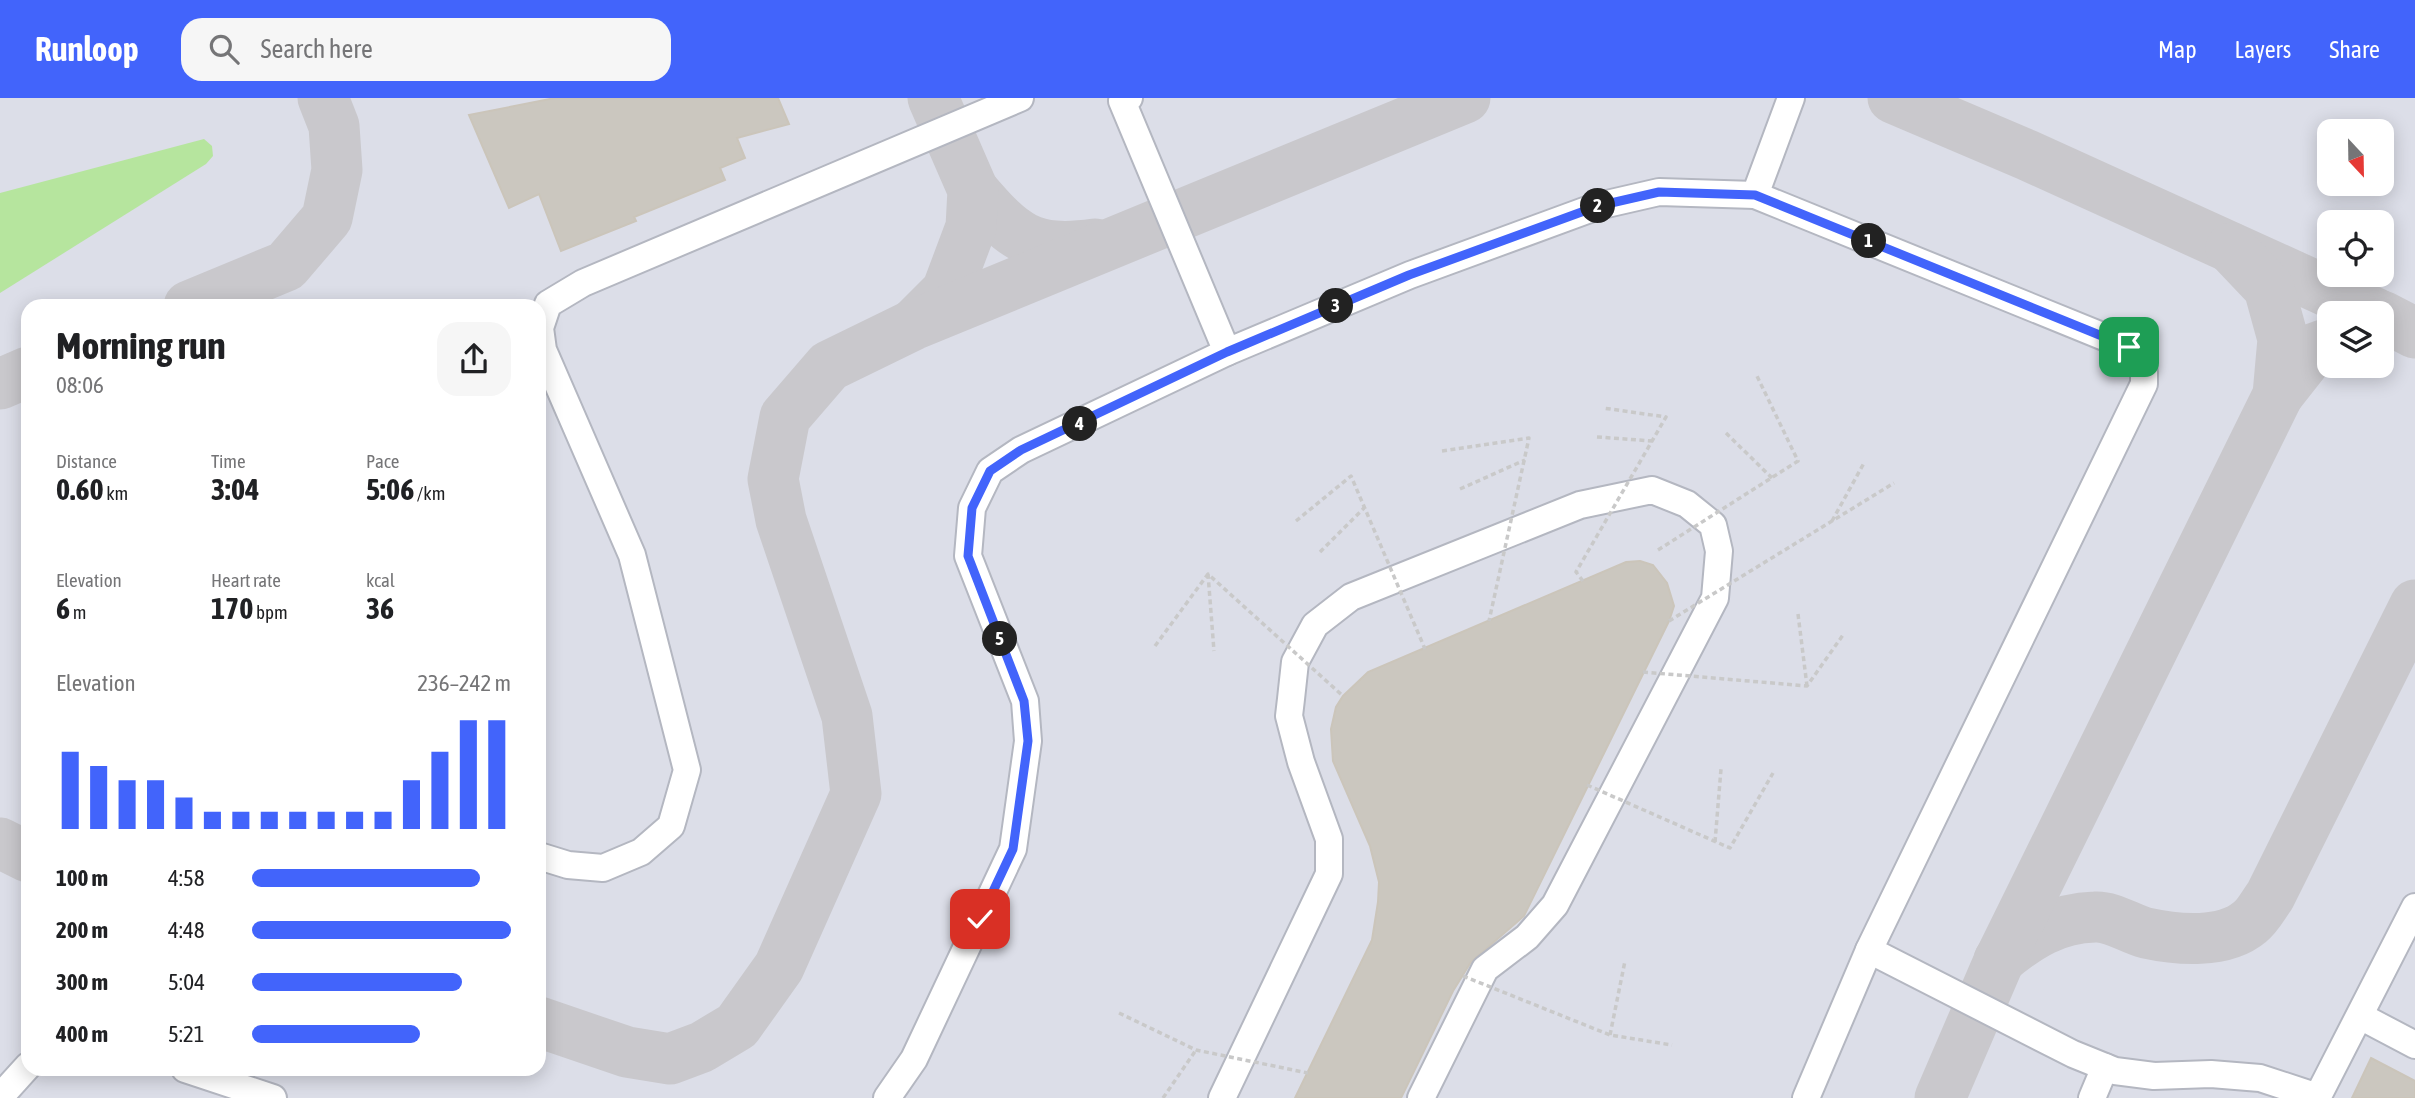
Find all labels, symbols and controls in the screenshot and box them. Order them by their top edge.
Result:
search box [181,18,671,81]
text: Runloop [35,30,139,68]
icon: search [205,30,243,68]
text: Search here [261,34,373,64]
text: Map [2158,36,2197,63]
text: Layers [2235,36,2291,63]
text: Share [2329,36,2380,63]
north arrow [2317,119,2394,196]
map controls [2317,119,2394,378]
pin: 2 [1580,188,1616,224]
text: 2 [1593,194,1602,216]
button: locate [2317,210,2394,287]
pin: 1 [1852,223,1886,258]
text: 1 [1864,229,1873,251]
pin: 3 [1318,288,1354,324]
text: 3 [1331,294,1340,316]
button: layers [2317,301,2394,378]
pin [2099,317,2159,377]
button: share [437,322,511,396]
text: Morning run [56,324,226,367]
icon: arrive [2110,328,2148,366]
text: 08:06 [56,372,104,398]
pin: 4 [1062,406,1098,442]
text: 4 [1075,412,1084,434]
text: Distance [56,450,117,472]
text: Time [211,450,246,472]
text: Pace [366,450,399,472]
text: 0.60 [56,472,104,506]
text: 3:04 [211,472,259,506]
text: 5:06 [366,472,414,506]
text: km [104,482,128,504]
text: /km [414,482,445,504]
text: Elevation [56,569,122,591]
text: Heart rate [211,569,281,591]
text: kcal [366,569,395,591]
text: 6 [56,591,70,625]
text: 170 [211,591,253,625]
text: 36 [366,591,394,625]
text: m [70,601,86,623]
text: bpm [253,601,288,623]
pin: 5 [982,622,1018,656]
text: 5 [995,627,1004,649]
text: Elevation [56,670,136,696]
text: 236–242 m [417,670,511,696]
text: 100 m [56,865,108,891]
text: 4:58 [168,865,205,891]
pin [950,889,1010,949]
icon: check [961,900,999,938]
text: 200 m [56,917,108,943]
text: 4:48 [168,917,205,943]
text: 300 m [56,969,108,995]
text: 5:04 [168,969,205,995]
text: 400 m [56,1021,108,1047]
text: 5:21 [168,1021,205,1047]

